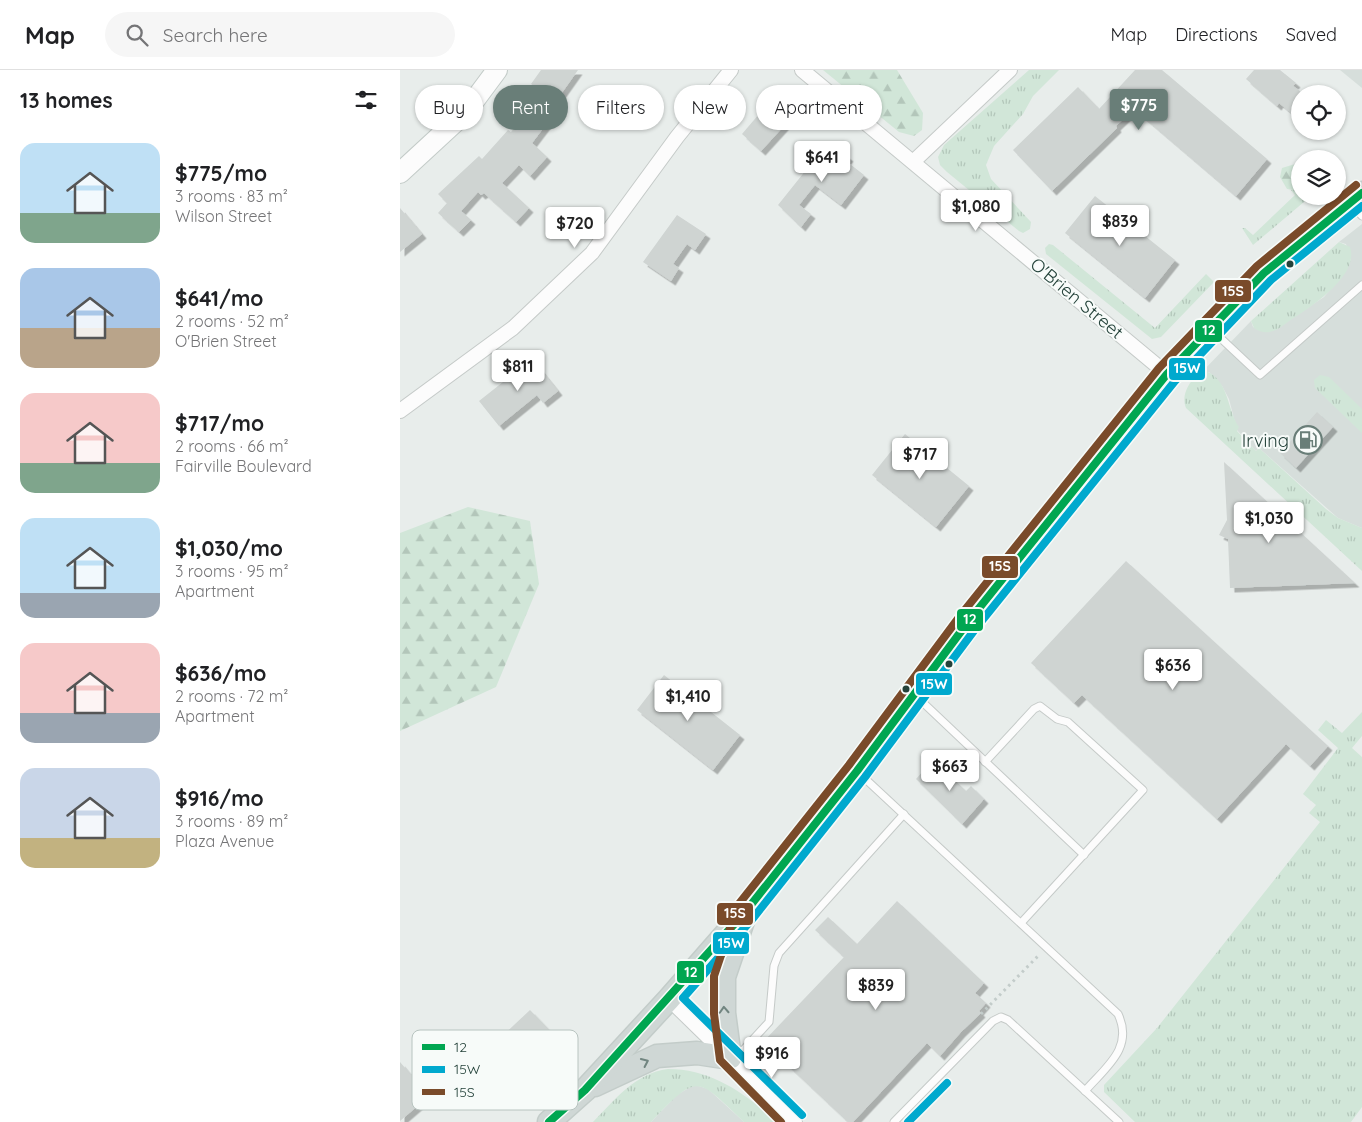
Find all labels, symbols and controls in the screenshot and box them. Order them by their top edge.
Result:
search box [105,12,455,57]
text: Map [25,20,75,50]
icon: search [123,21,151,49]
text: Search here [163,23,268,47]
text: Map [1110,23,1147,46]
text: Directions [1175,23,1258,46]
text: Saved [1286,23,1337,46]
chip: Buy [415,85,483,130]
chip: Rent [493,85,568,130]
chip: Filters [578,85,664,130]
chip: New [674,85,746,130]
chip: Apartment [756,85,882,130]
map controls [1291,85,1346,205]
button: locate [1291,85,1346,140]
icon: filters [352,86,380,114]
text: 13 homes [20,87,113,113]
pin: $775 [1109,88,1169,131]
text: $775 [1121,95,1157,115]
pin: $641 [792,140,852,183]
text: $641 [805,147,839,167]
button: layers [1291,150,1346,205]
text: $775/mo [175,160,267,186]
icon: home [60,163,120,223]
text: 3 rooms · 83 m² [175,186,288,206]
pin: $1,080 [935,190,1017,232]
text: $1,080 [952,196,1000,216]
pin: $839 [1090,204,1150,247]
text: Wilson Street [175,206,272,226]
pin: $720 [545,206,605,249]
text: $839 [1102,211,1138,231]
text: $720 [556,213,594,233]
street label: O'Brien Street [1026,252,1128,344]
unlabelled marker [1285,259,1295,269]
line badge: 15S [1214,279,1252,303]
text: 15S [1222,282,1244,300]
text: $641/mo [175,285,263,311]
icon: home [60,288,120,348]
text: 2 rooms · 52 m² [175,311,289,331]
line badge: 12 [1194,319,1223,343]
text: 12 [1202,321,1216,339]
text: O'Brien Street [175,331,277,351]
pin: $811 [488,350,548,392]
text: $811 [503,356,533,376]
line badge: 15W [1168,357,1206,381]
text: 15W [1174,359,1200,377]
text: $717/mo [175,410,264,436]
icon: home [60,413,120,473]
fuel station icon: Irving [1293,425,1323,455]
place label: Irving [1242,429,1289,452]
text: 2 rooms · 66 m² [175,436,289,456]
pin: $717 [890,438,950,480]
text: $717 [903,444,937,464]
text: Fairville Boulevard [175,456,312,476]
pin: $1,030 [1228,502,1310,544]
text: $1,030 [1245,508,1293,528]
text: $1,030/mo [175,535,283,561]
icon: home [60,538,120,598]
line badge: 15S [981,555,1019,579]
text: 15S [989,557,1011,575]
text: 3 rooms · 95 m² [175,561,289,581]
text: Apartment [175,581,255,601]
line badge: 12 [956,608,984,632]
text: 12 [963,610,977,628]
pin: $636 [1143,648,1203,691]
text: $636 [1155,655,1191,675]
unlabelled marker [944,659,954,669]
text: $636/mo [175,660,266,686]
icon: home [60,663,120,723]
line badge: 15W [915,672,953,696]
text: 15W [921,675,947,693]
pin: $1,410 [647,680,729,722]
unlabelled marker [901,684,911,694]
text: 2 rooms · 72 m² [175,686,288,706]
text: $1,410 [665,686,711,706]
text: Apartment [175,706,255,726]
pin: $663 [920,750,980,792]
text: $663 [932,756,968,776]
text: $916/mo [175,785,264,811]
icon: home [60,788,120,848]
text: 3 rooms · 89 m² [175,811,288,831]
text: Plaza Avenue [175,831,274,851]
line badge: 15S [716,902,754,926]
text: 15S [724,904,746,922]
line badge: 15W [712,931,750,955]
text: 15W [718,934,744,952]
line badge: 12 [676,960,705,984]
text: 12 [684,963,698,981]
pin: $839 [846,968,906,1011]
text: $839 [858,975,894,995]
one-way arrow [719,1006,729,1014]
legend [412,1030,578,1110]
pin: $916 [742,1036,802,1079]
text: 12 [454,1038,467,1056]
text: $916 [755,1043,789,1063]
one-way arrow [639,1058,648,1068]
text: 15W [454,1060,481,1078]
text: 15S [454,1083,475,1101]

